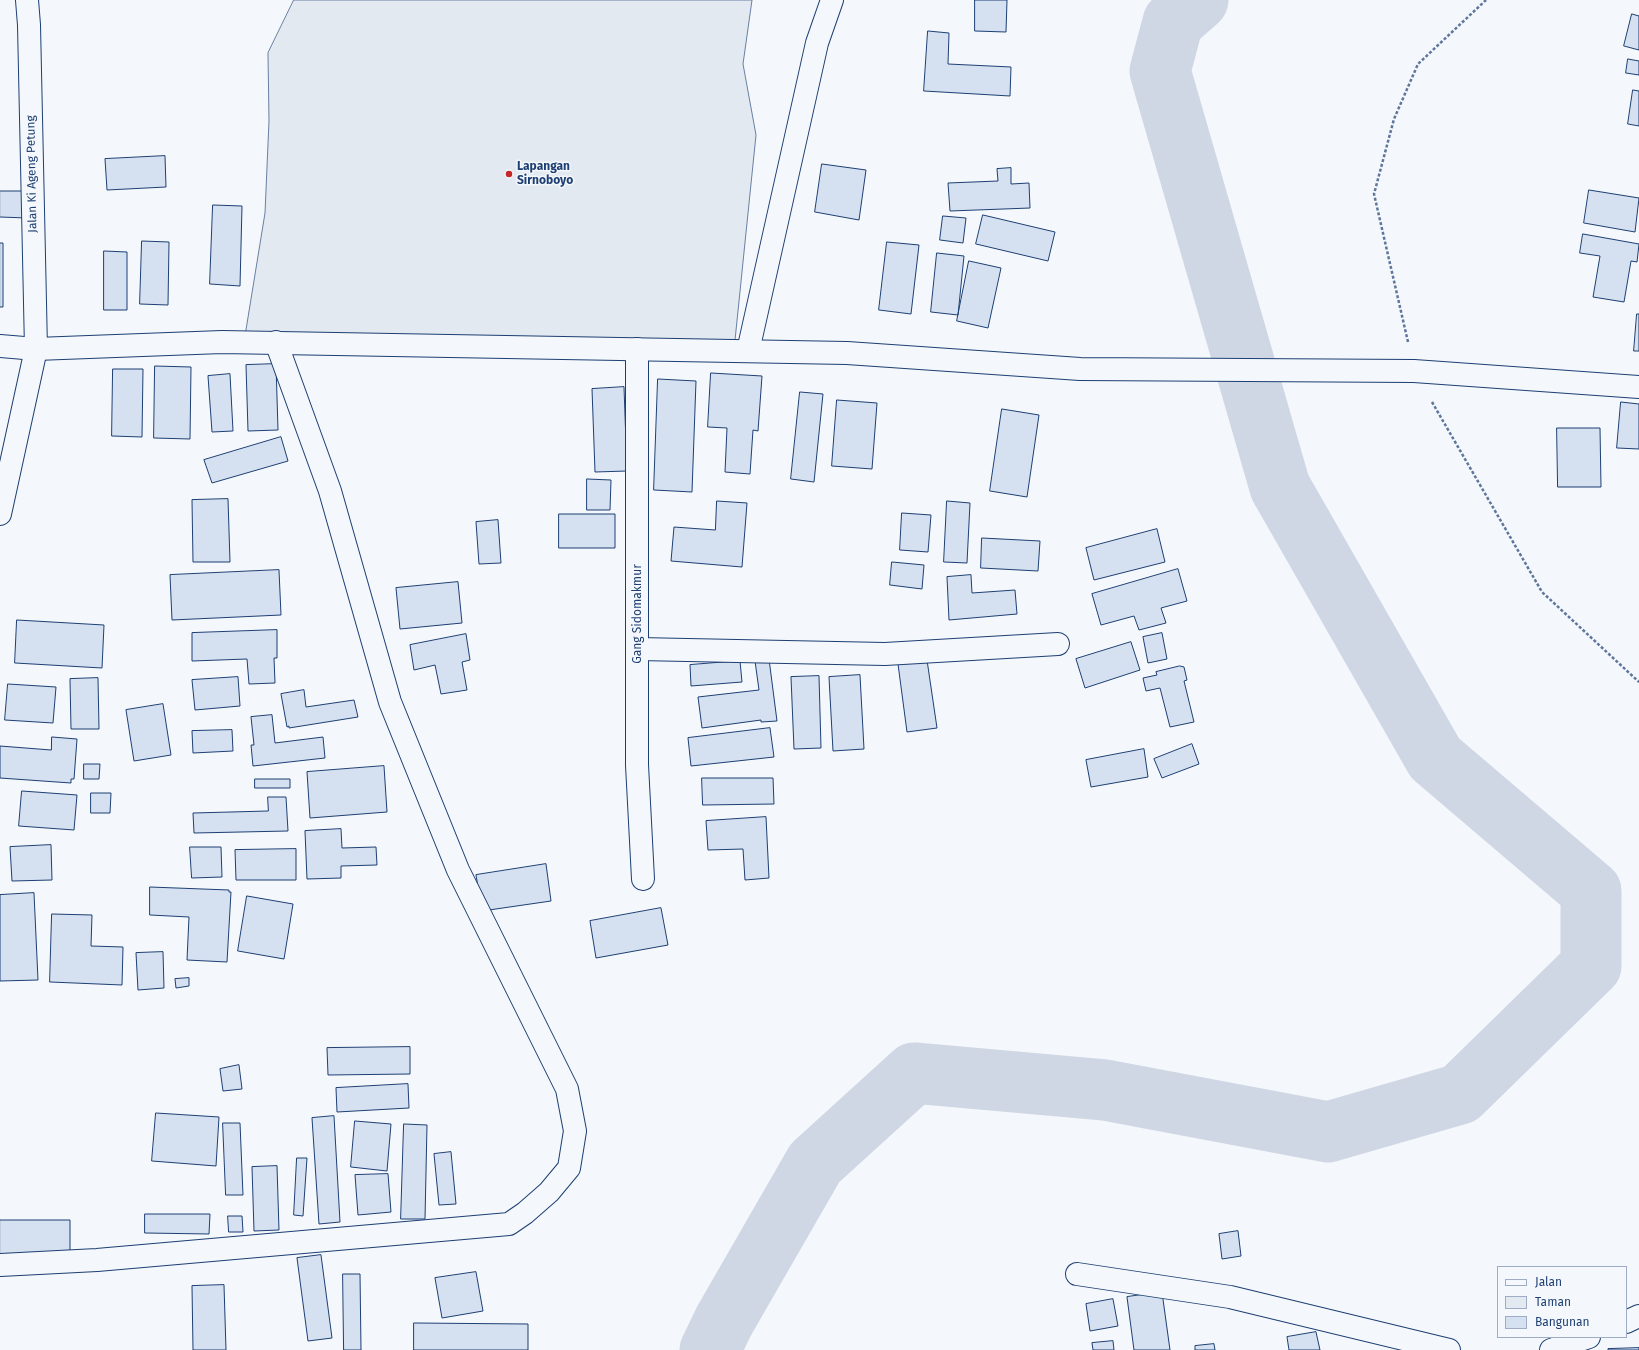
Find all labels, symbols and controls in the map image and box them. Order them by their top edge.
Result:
street label: Jalan Ki Ageng Petung [24,115,40,233]
place label: Lapangan Sirnoboyo [517,160,573,188]
marker: Lapangan Sirnoboyo [504,169,514,179]
street label: Gang Sidomakmur [631,564,645,664]
legend [1497,1266,1627,1338]
text: Jalan [1535,1275,1562,1289]
text: Taman [1535,1295,1571,1309]
text: Bangunan [1535,1315,1590,1329]

